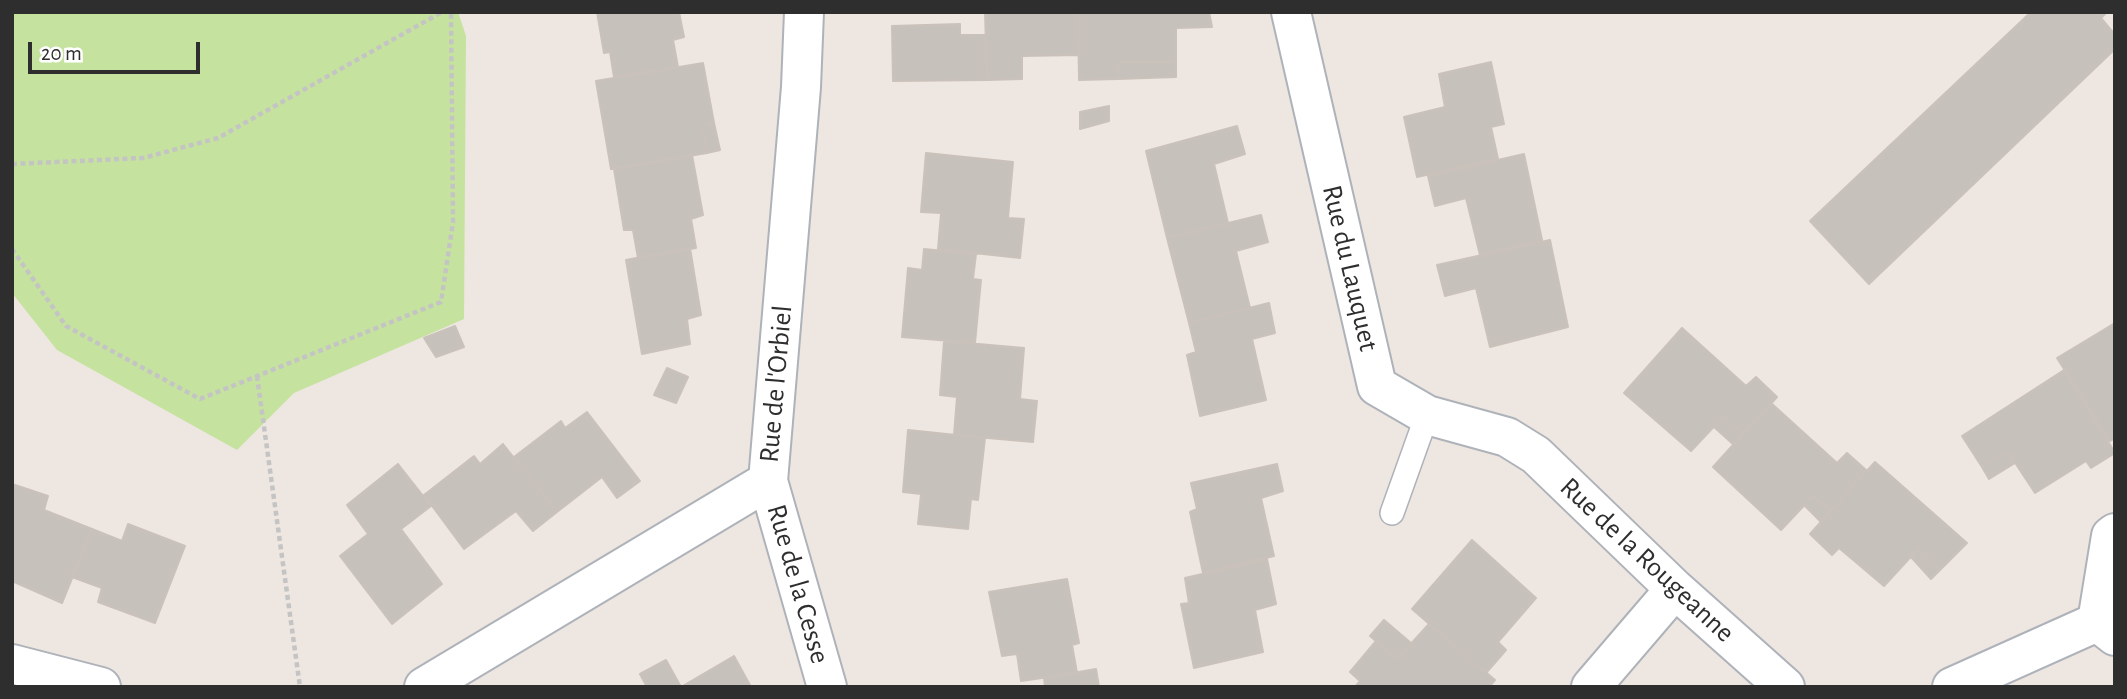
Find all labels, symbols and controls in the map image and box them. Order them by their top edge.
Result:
scale bar [32,28,203,72]
text: 20 m [41,43,82,64]
street label: Rue du Lauquet [1315,182,1385,354]
street label: Rue de l'Orbiel [752,304,800,464]
street label: Rue de la Rougeanne [1553,470,1741,650]
street label: Rue de la Cesse [759,501,837,667]

